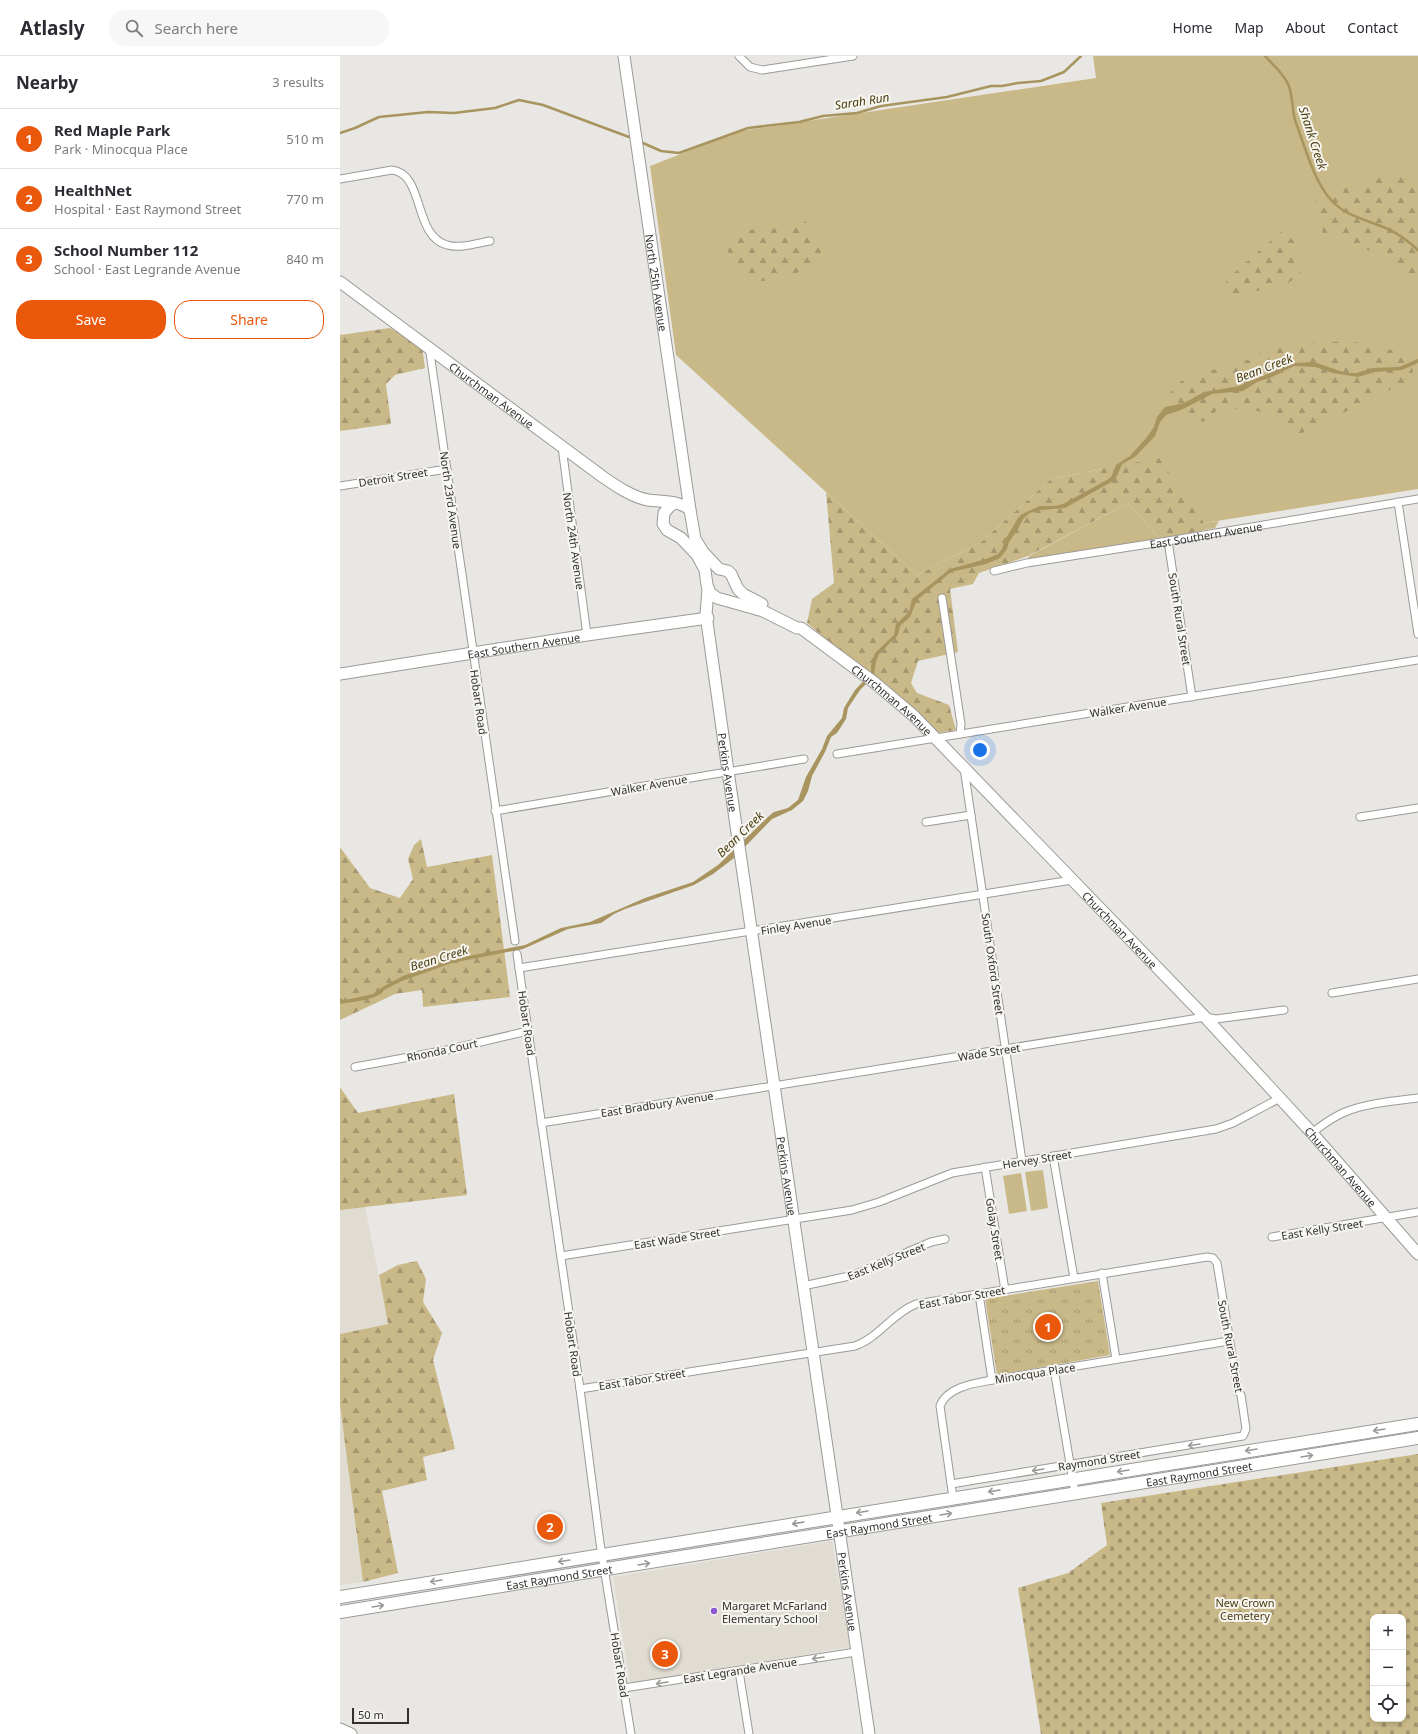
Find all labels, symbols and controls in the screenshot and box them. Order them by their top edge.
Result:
search box [109,10,389,46]
text: Atlasly [20,15,85,41]
icon: search [123,17,145,39]
text: Search here [155,18,238,38]
text: Home [1173,18,1212,37]
text: Map [1234,18,1264,37]
text: About [1286,18,1325,37]
text: Contact [1347,18,1398,37]
text: Nearby [16,71,78,94]
text: 3 results [272,73,324,91]
water label: Sarah Run [833,88,891,114]
water label: Shank Creek [1295,104,1332,173]
text: Red Maple Park [54,120,170,140]
text: 1 [25,130,33,148]
text: 510 m [286,130,324,148]
text: Park · Minocqua Place [54,140,188,158]
text: HealthNet [54,180,132,200]
text: 2 [25,190,33,208]
text: 770 m [286,190,324,208]
text: Hospital · East Raymond Street [54,200,241,218]
street label: North 25th Avenue [642,233,671,332]
text: School Number 112 [54,240,198,260]
text: 3 [25,250,33,268]
text: 840 m [286,250,324,268]
text: School · East Legrande Avenue [54,260,241,278]
button: Save [16,300,166,339]
button: Share [174,300,324,339]
water label: Bean Creek [1233,349,1296,387]
street label: Churchman Avenue [446,358,537,431]
street label: North 23rd Avenue [437,450,465,550]
street label: Detroit Street [357,464,429,490]
street label: North 24th Avenue [560,491,588,591]
street label: East Southern Avenue [1148,518,1263,551]
street label: South Rural Street [1165,572,1195,666]
street label: East Southern Avenue [466,629,581,661]
street label: Churchman Avenue [849,661,936,738]
street label: Hobart Road [467,668,491,736]
street label: Walker Avenue [1089,694,1167,720]
street label: Perkins Avenue [715,732,741,813]
your location [970,740,990,760]
street label: Walker Avenue [610,771,688,799]
water label: Bean Creek [713,806,768,861]
street label: Churchman Avenue [1079,887,1161,971]
street label: Finley Avenue [760,912,832,938]
street label: South Oxford Street [978,912,1008,1016]
water label: Bean Creek [408,941,471,975]
street label: Hobart Road [515,989,539,1057]
street label: Rhonda Court [405,1035,479,1065]
street label: Wade Street [957,1040,1021,1064]
street label: East Bradbury Avenue [600,1088,714,1120]
street label: Churchman Avenue [1302,1123,1380,1209]
street label: Perkins Avenue [774,1135,801,1217]
street label: Hervey Street [1001,1146,1073,1172]
street label: Golay Street [983,1197,1007,1261]
street label: East Kelly Street [1280,1215,1364,1243]
street label: East Wade Street [633,1224,721,1252]
street label: East Kelly Street [845,1239,927,1283]
street label: East Tabor Street [918,1282,1006,1312]
street label: South Rural Street [1215,1299,1247,1393]
street label: Hobart Road [561,1310,585,1378]
pin: 1 [1035,1312,1061,1342]
street label: Minocqua Place [994,1359,1076,1387]
street label: East Tabor Street [598,1365,686,1393]
one-way arrow [1373,1426,1386,1434]
one-way arrow [1188,1441,1201,1449]
street label: Raymond Street [1057,1446,1141,1474]
one-way arrow [1245,1446,1258,1454]
one-way arrow [1300,1452,1313,1460]
street label: East Raymond Street [1145,1457,1253,1489]
one-way arrow [1032,1466,1045,1474]
one-way arrow [1117,1467,1130,1475]
one-way arrow [988,1488,1001,1496]
one-way arrow [856,1508,869,1516]
street label: East Raymond Street [825,1509,933,1541]
one-way arrow [939,1510,952,1518]
pin: 2 [537,1512,563,1542]
one-way arrow [791,1519,804,1527]
street label: Perkins Avenue [835,1551,861,1632]
one-way arrow [558,1557,571,1565]
one-way arrow [637,1560,650,1568]
street label: East Raymond Street [505,1561,613,1593]
one-way arrow [430,1578,443,1586]
park label: New Crown Cemetery [1215,1595,1275,1623]
place label: Margaret McFarland Elementary School [722,1598,827,1626]
one-way arrow [372,1601,385,1609]
marker: Margaret McFarland Elementary School [709,1606,719,1616]
map controls [1370,1614,1406,1722]
button: + [1370,1614,1406,1650]
street label: Hobart Road [607,1631,633,1699]
pin: 3 [652,1639,678,1669]
button: − [1370,1650,1406,1686]
street label: East Legrande Avenue [682,1654,798,1686]
one-way arrow [812,1654,825,1662]
one-way arrow [656,1679,669,1687]
button: locate [1370,1686,1406,1722]
scale bar [352,1706,409,1725]
text: 50 m [358,1707,384,1722]

